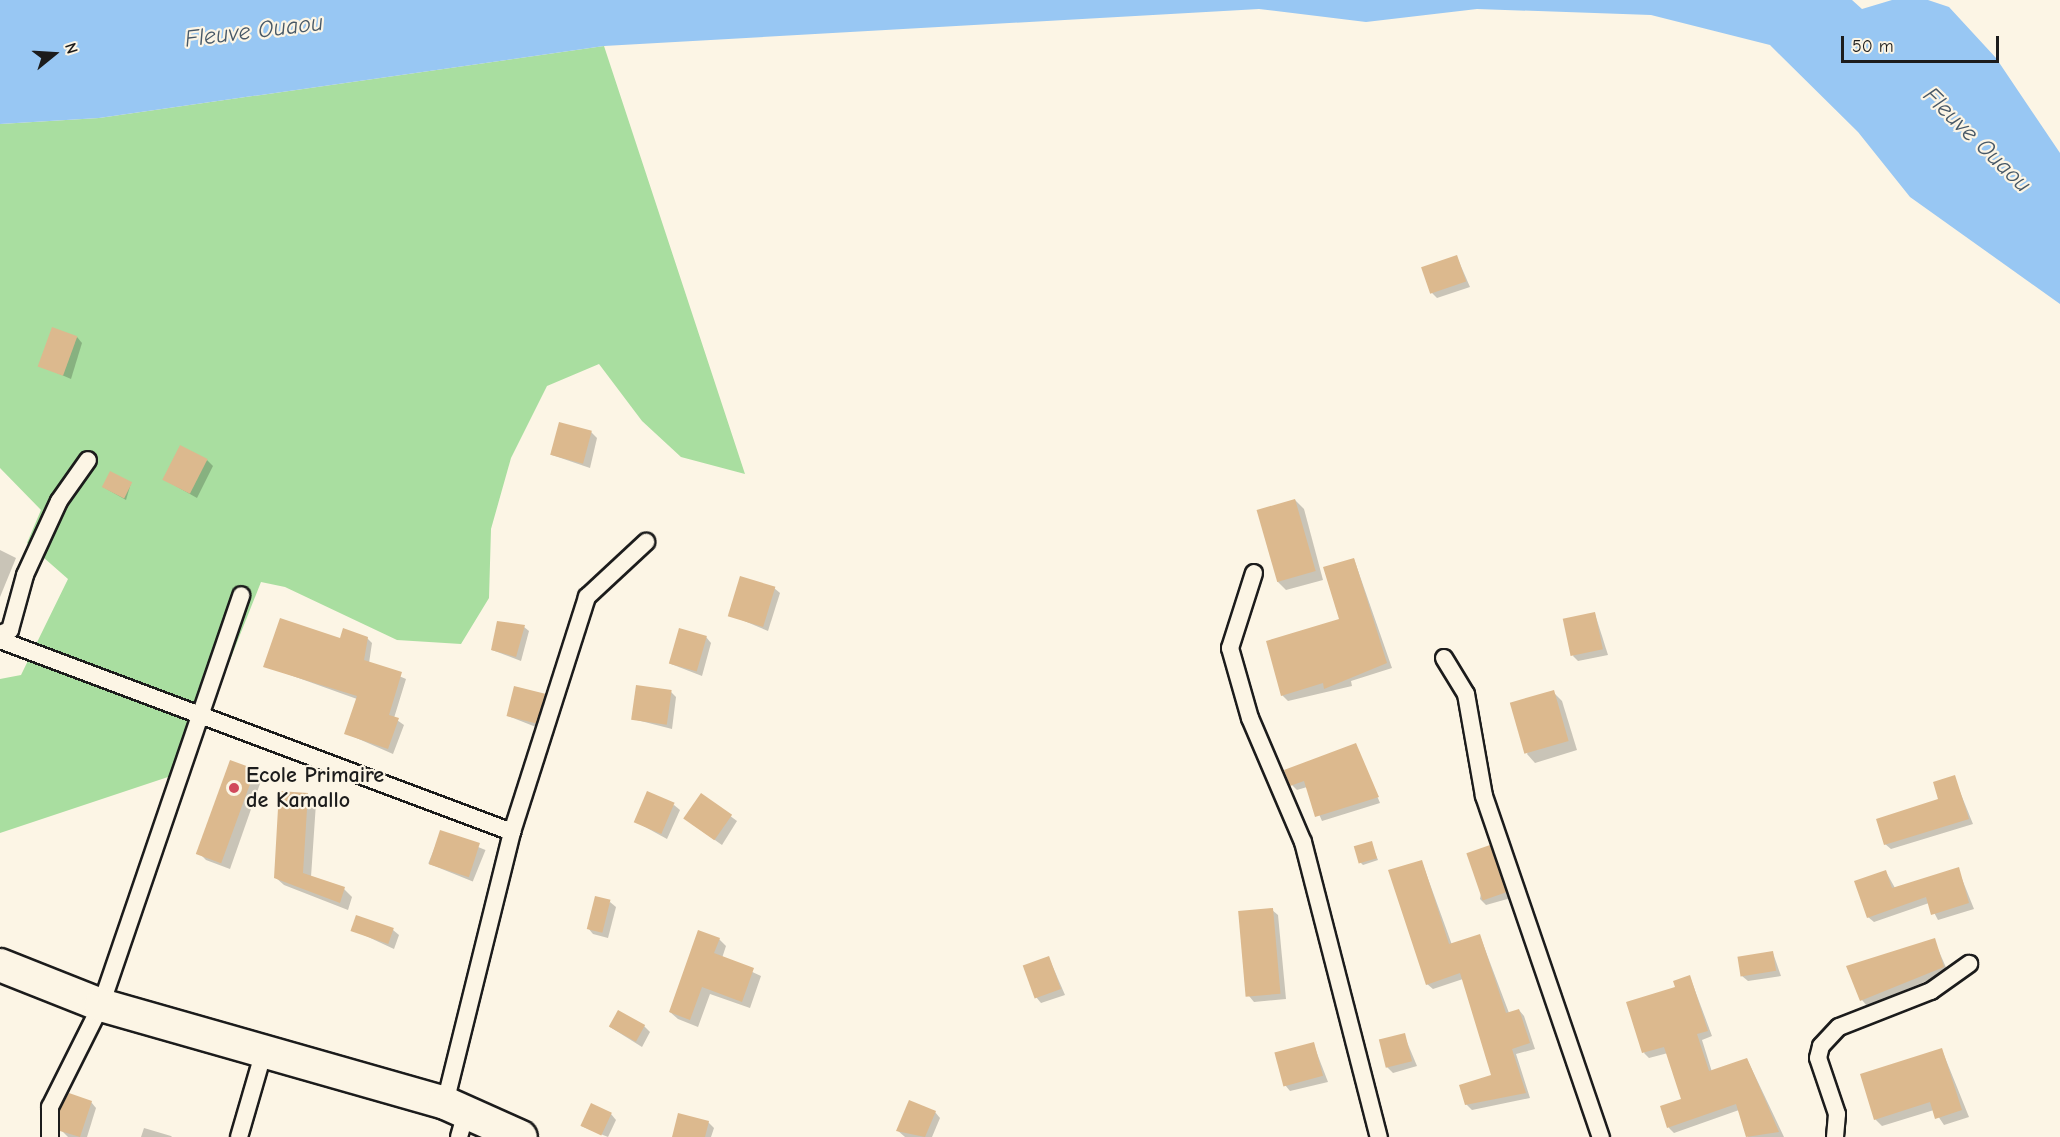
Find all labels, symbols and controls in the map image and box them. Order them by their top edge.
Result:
water label: Fleuve Ouaou [183,8,325,54]
north arrow [24,24,84,84]
scale bar [1844,24,2002,62]
text: 50 m [1852,36,1894,57]
text: N [61,41,81,56]
water label: Fleuve Ouaou [1917,81,2037,199]
place label: Ecole Primaire de Kamallo [246,762,384,813]
marker: Ecole Primaire de Kamallo [227,781,241,795]

